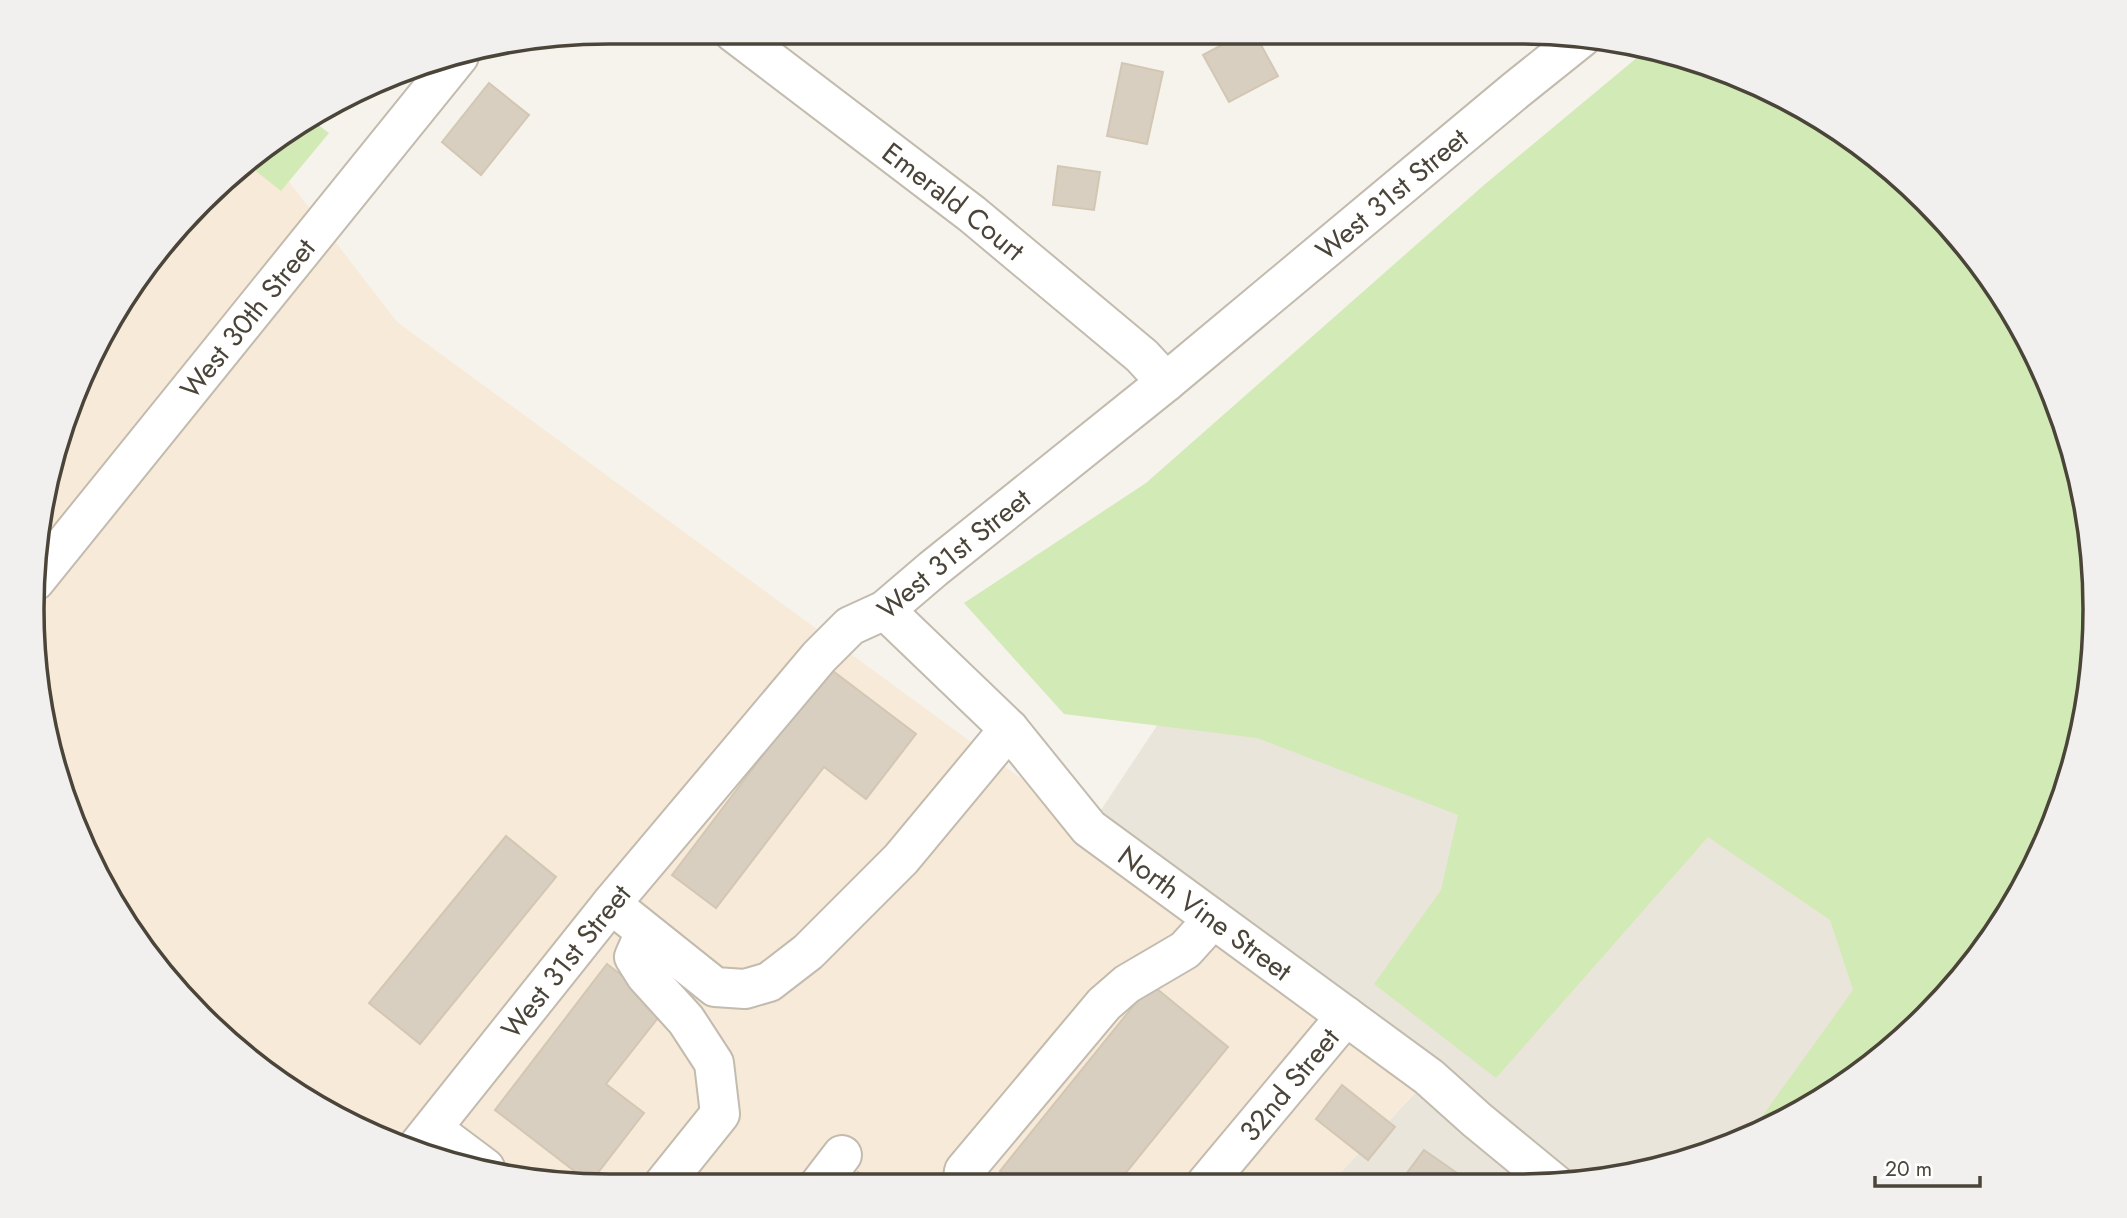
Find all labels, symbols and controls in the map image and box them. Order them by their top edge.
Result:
street label: West 31st Street [1307,118,1477,270]
street label: Emerald Court [874,132,1034,270]
street label: West 30th Street [170,229,325,407]
street label: West 31st Street [868,478,1039,629]
street label: North Vine Street [1110,835,1301,991]
street label: West 31st Street [491,875,640,1047]
street label: 32nd Street [1229,1018,1349,1150]
scale bar [1875,1144,1980,1188]
text: 20 m [1885,1154,1932,1184]

